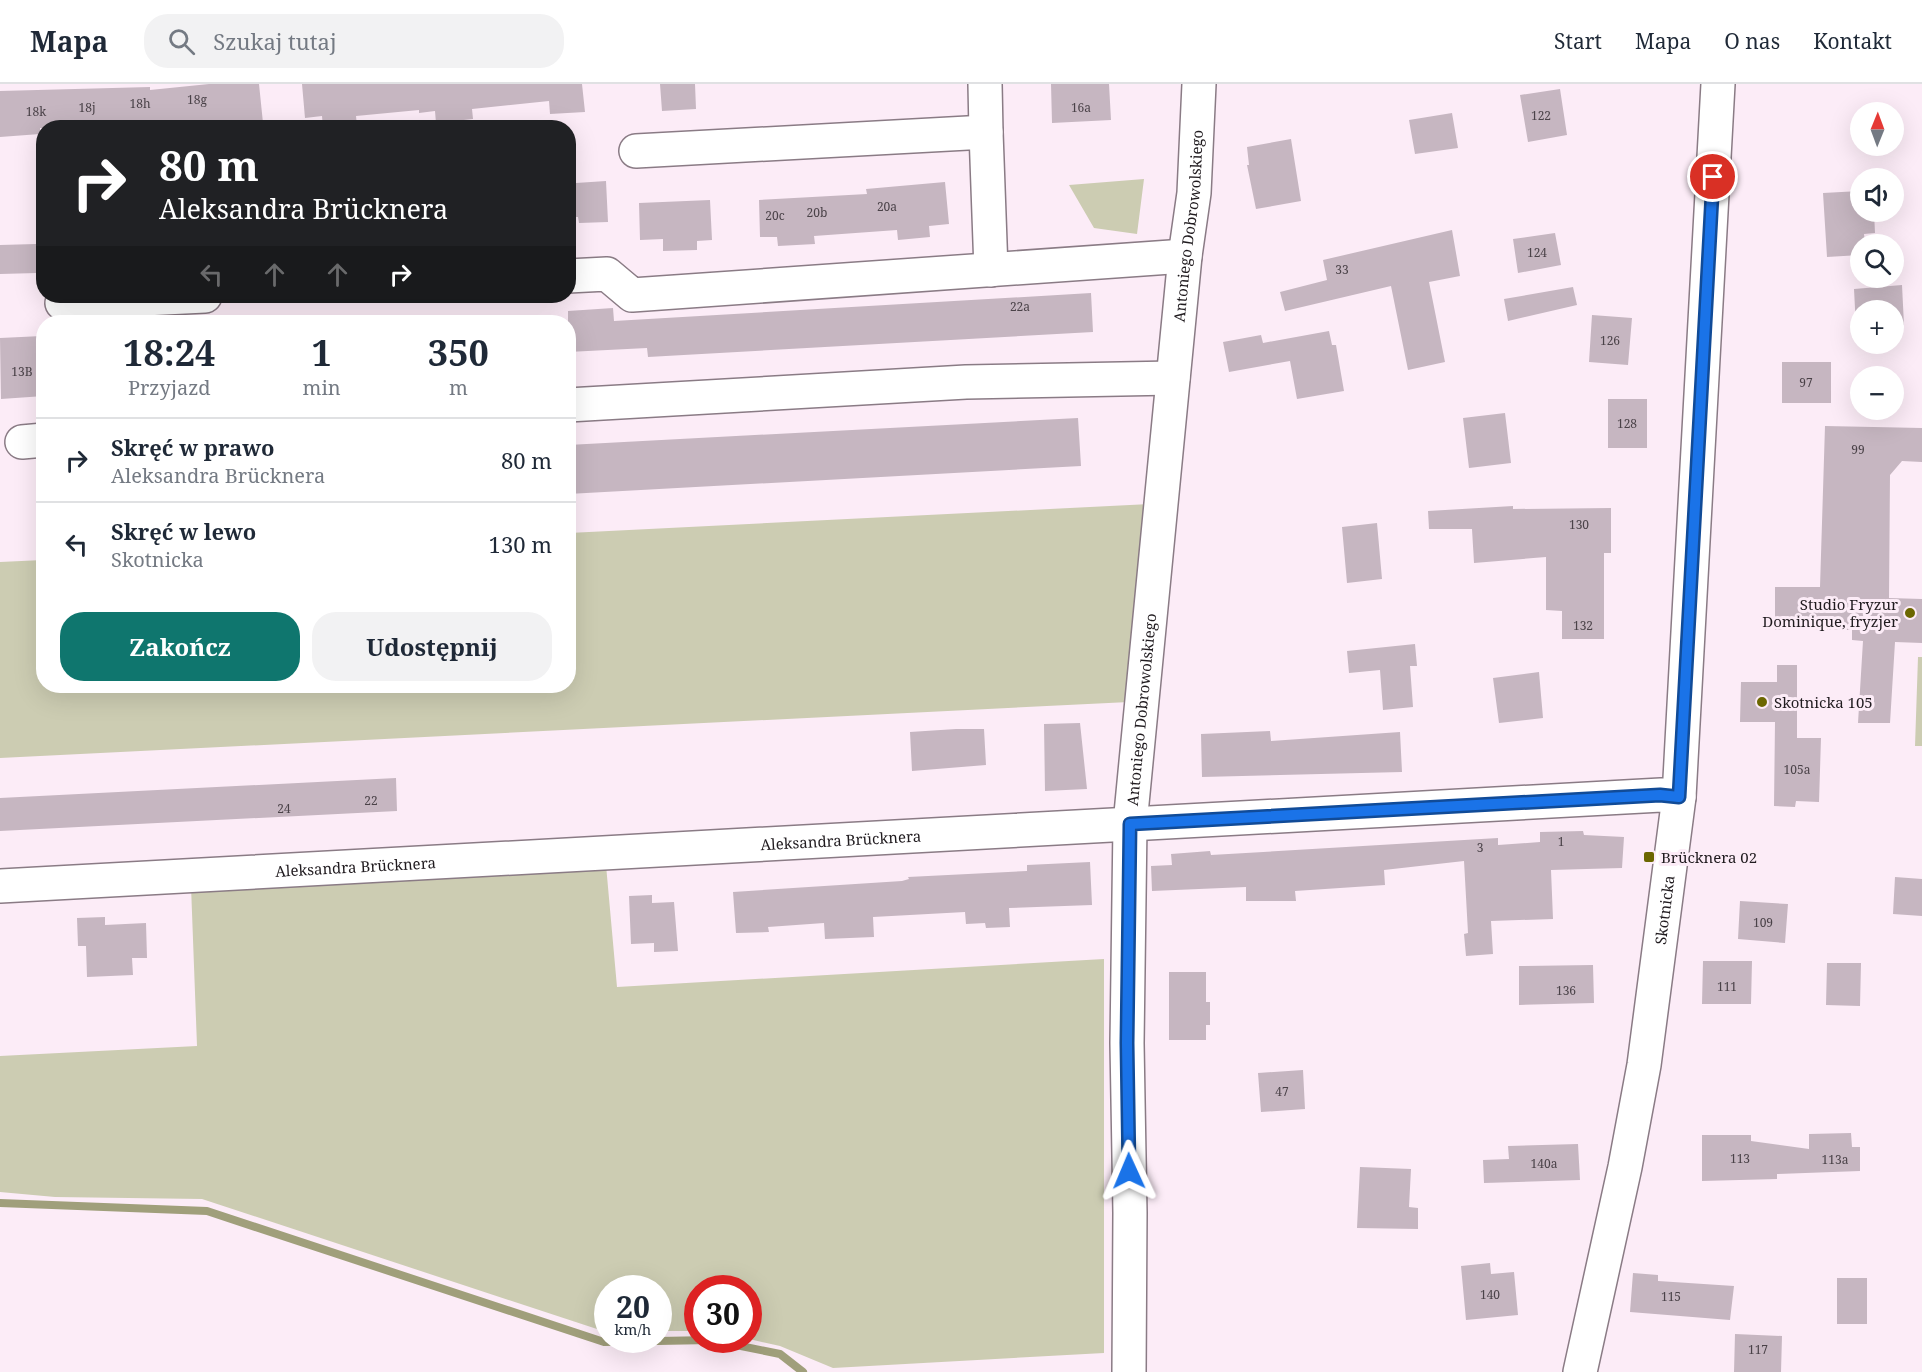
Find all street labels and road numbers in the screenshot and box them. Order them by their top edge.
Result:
street label: Antoniego Dobrowolskiego [1169,129,1207,323]
street label: Antoniego Dobrowolskiego [1122,612,1160,807]
street label: Aleksandra Brücknera [760,826,922,854]
street label: Aleksandra Brücknera [275,852,436,881]
street label: Skotnicka [1650,874,1679,946]

